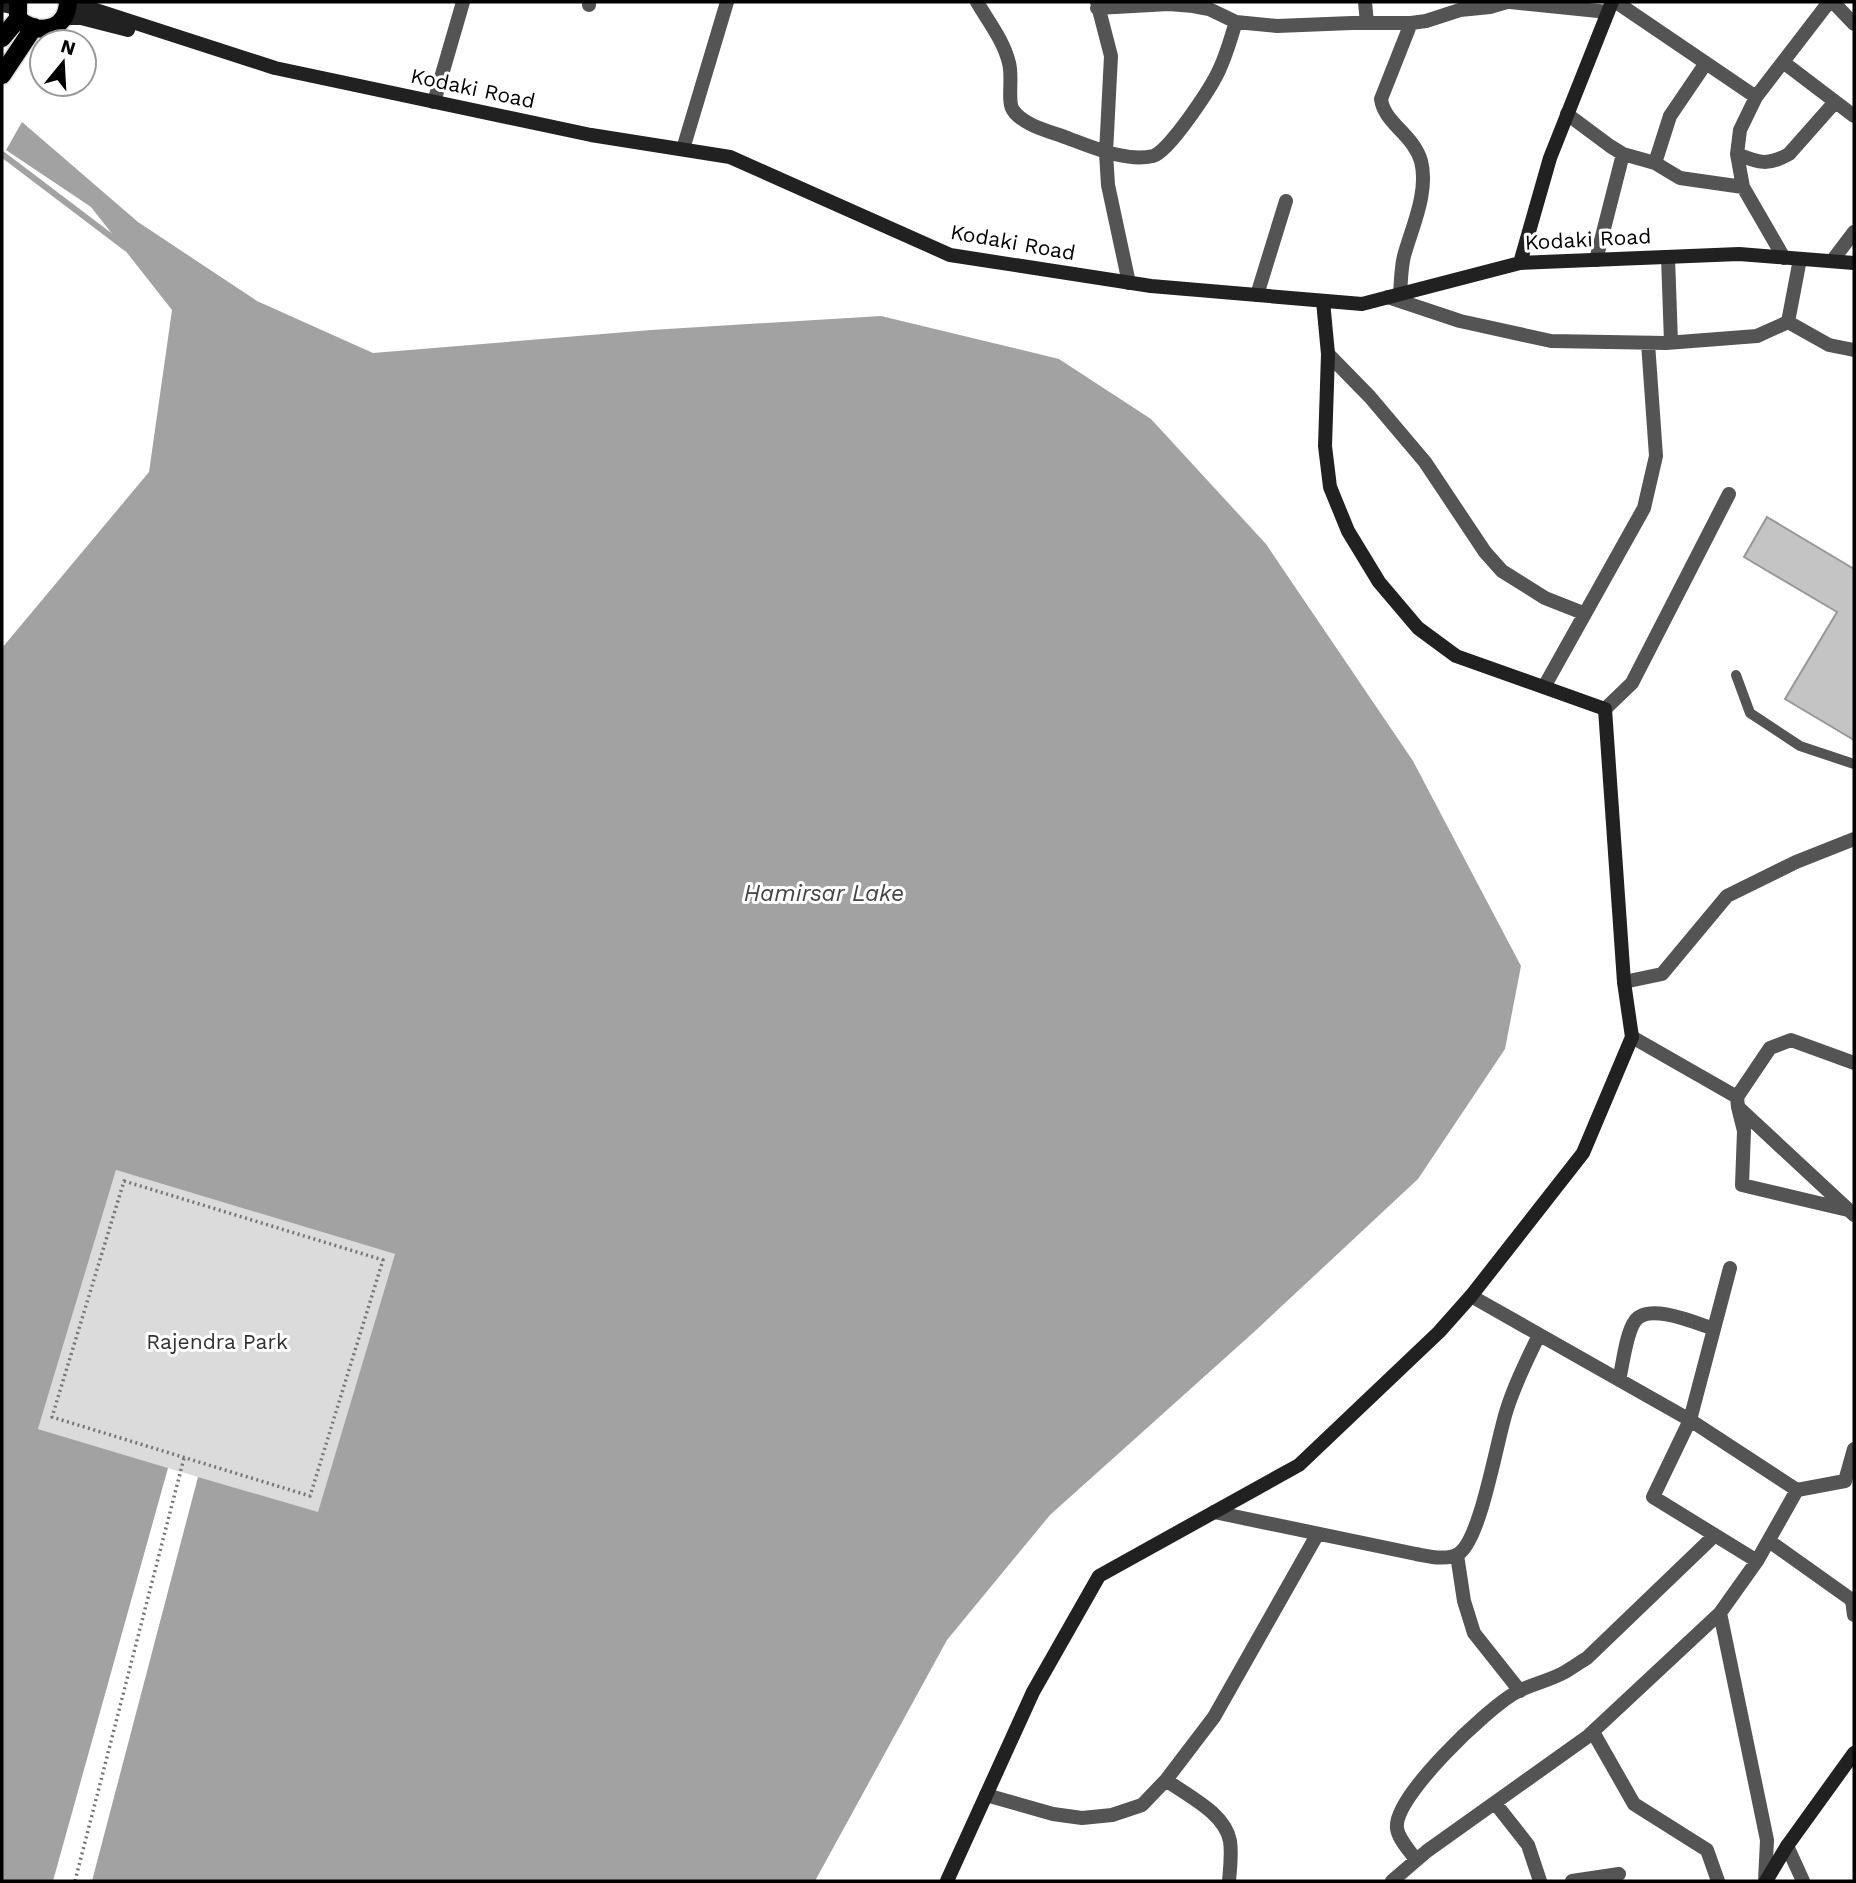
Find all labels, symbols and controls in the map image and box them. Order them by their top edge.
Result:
north arrow [28,28,98,98]
text: N [58,34,78,60]
street label: Kodaki Road [409,63,537,113]
street label: Kodaki Road [949,219,1077,265]
street label: Kodaki Road [1524,223,1652,255]
water label: Hamirsar Lake [744,880,904,907]
park label: Rajendra Park [146,1329,288,1354]

